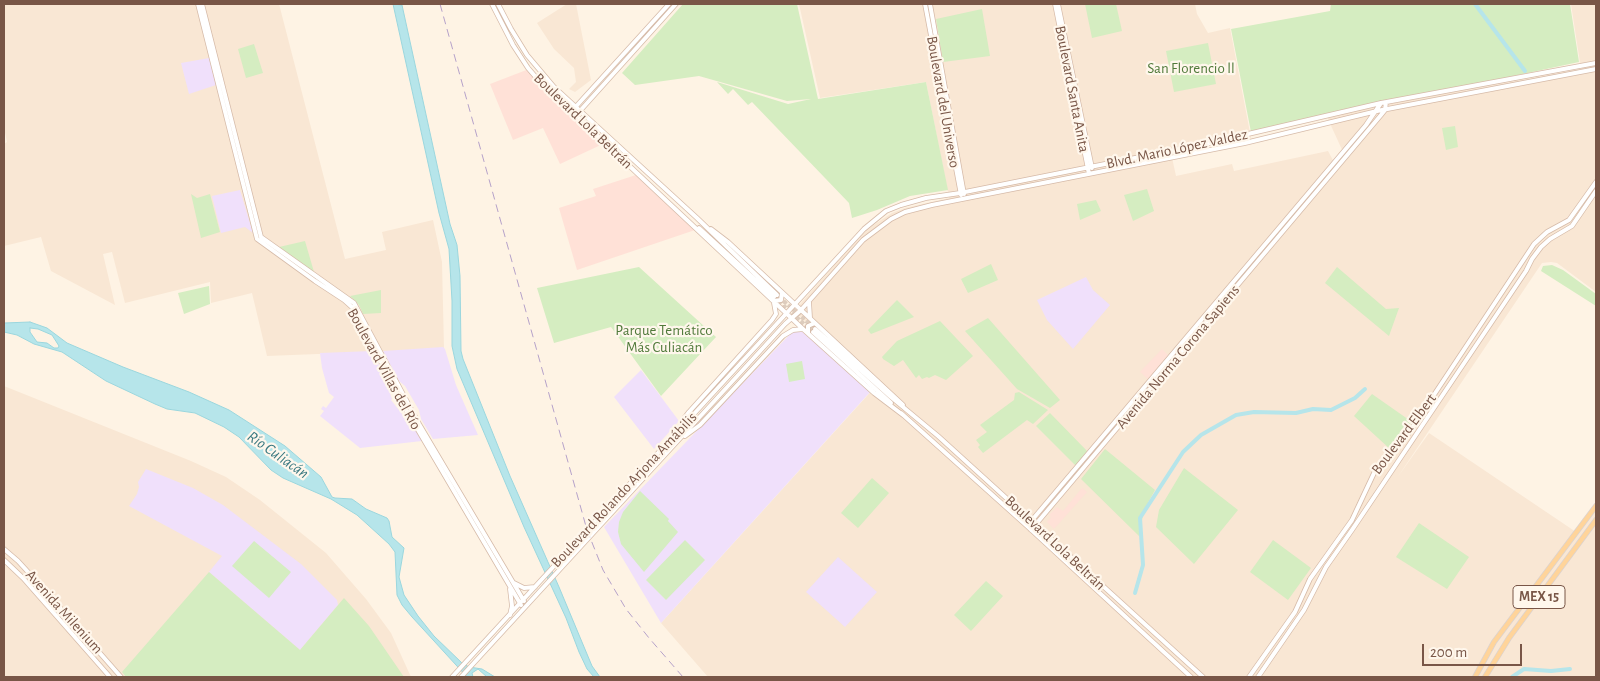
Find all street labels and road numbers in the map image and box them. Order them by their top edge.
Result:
street label: Boulevard Santa Anita [1051,24,1093,154]
street label: Boulevard del Universo [923,35,963,169]
street label: Boulevard Lola Beltrán [530,69,636,173]
street label: Blvd. Mario López Valdez [1105,125,1249,173]
street label: Avenida Norma Corona Sapiens [1112,281,1244,433]
street label: Boulevard Villas del Río [343,305,425,433]
street label: Boulevard Elbert [1368,390,1440,478]
street label: Boulevard Rolando Arjona Amábilis [547,409,701,571]
street label: Boulevard Lola Beltrán [1001,492,1109,594]
street label: Avenida Milenium [22,566,106,658]
road number: MEX 15 [1513,586,1565,608]

